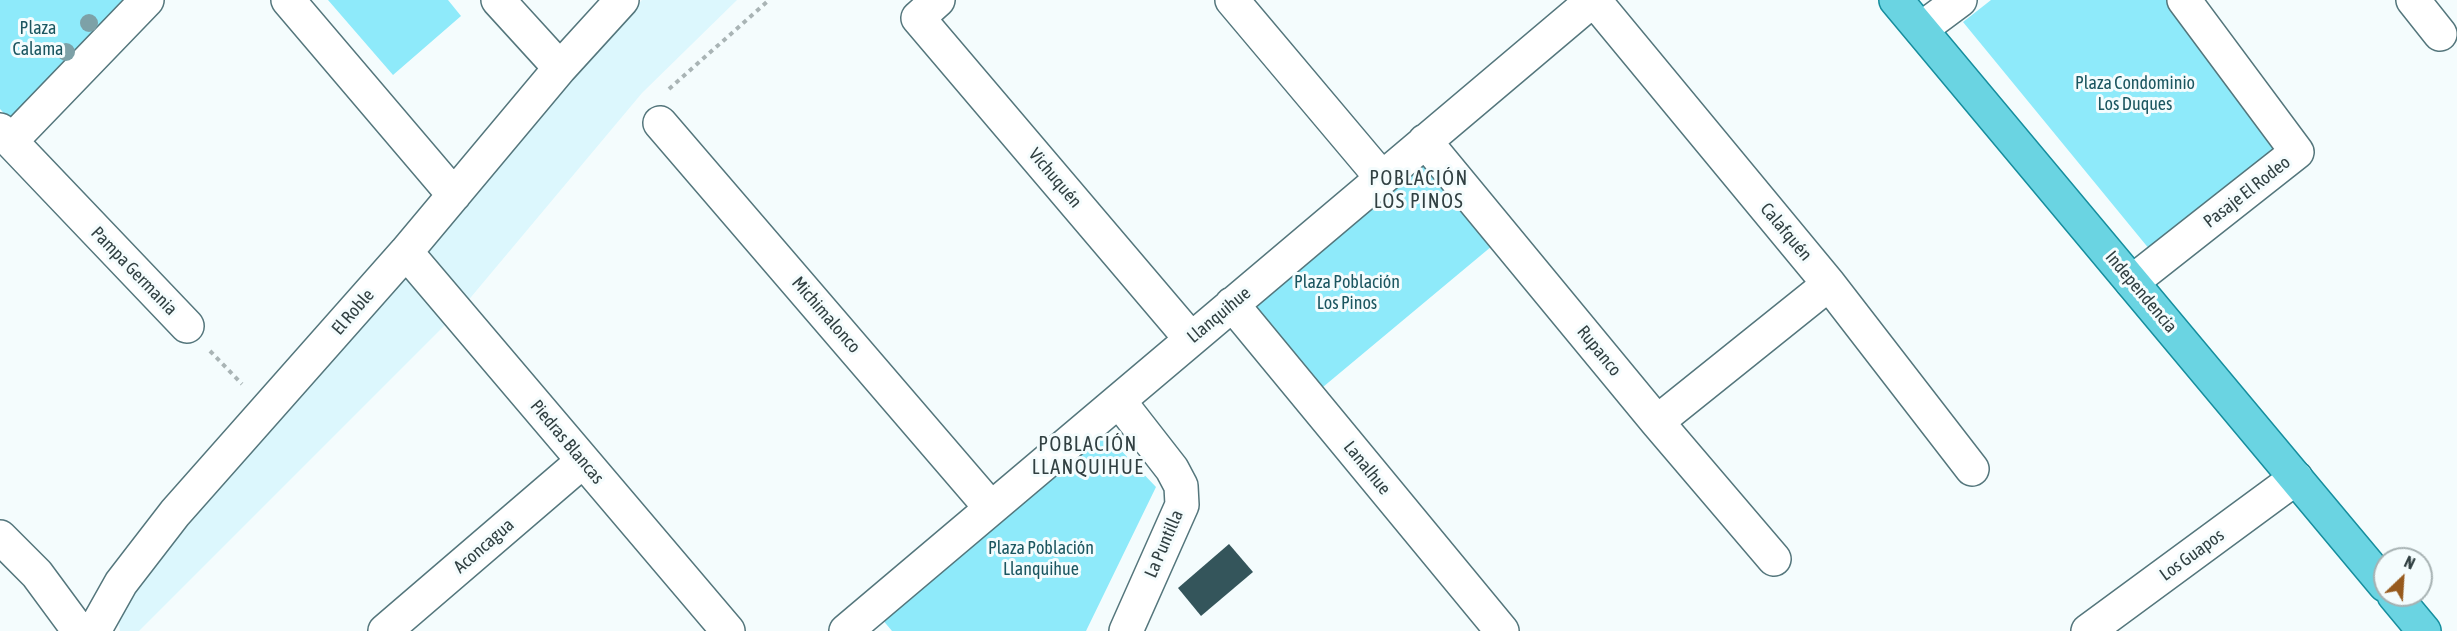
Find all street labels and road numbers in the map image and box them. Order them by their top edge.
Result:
street label: Vichuquén [1024,144,1086,212]
street label: Pasaje El Rodeo [2199,152,2295,232]
street label: Calafquén [1756,199,1816,265]
street label: Pampa Germania [86,222,182,320]
street label: Independencia [2101,247,2181,337]
street label: Michimalonco [787,272,865,358]
street label: Llanquihue [1183,282,1255,348]
street label: El Roble [327,285,379,339]
street label: Rupanco [1572,321,1626,381]
street label: Piedras Blancas [526,396,608,488]
street label: Lanalhue [1339,437,1395,499]
street label: La Puntilla [1140,507,1188,581]
street label: Aconcagua [450,514,518,578]
street label: Los Guapos [2156,524,2228,586]

